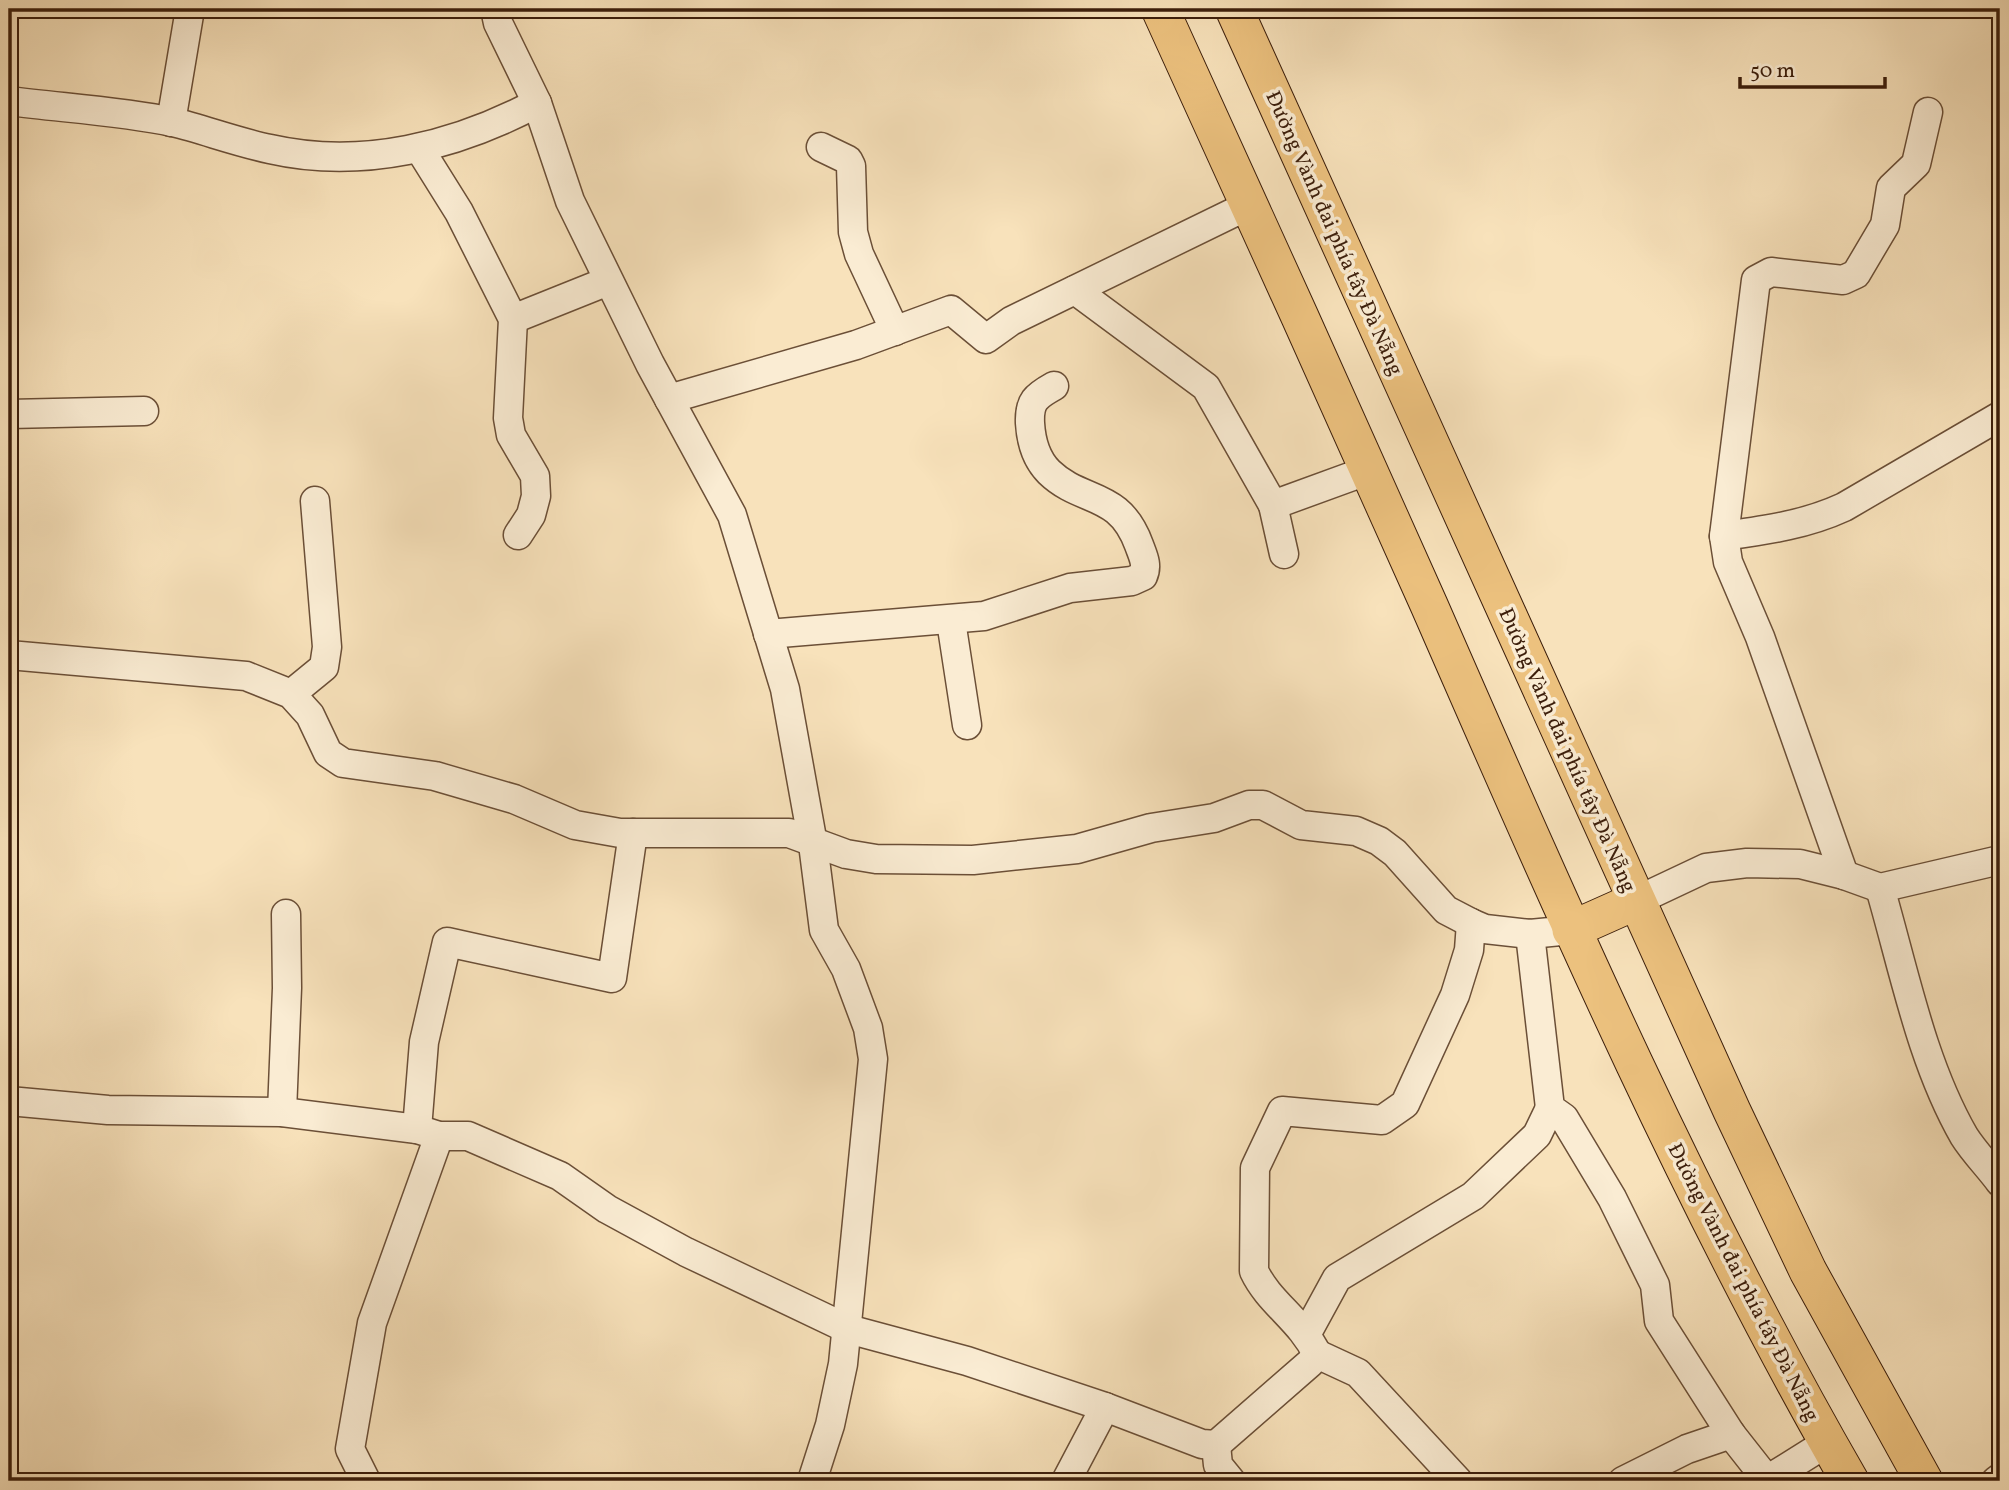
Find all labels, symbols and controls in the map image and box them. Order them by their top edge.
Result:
scale bar [1740,46,1885,90]
text: 50 m [1750,57,1795,86]
street label: Đường Vành đai phía tây Đà Nẵng [1258,87,1410,381]
street label: Đường Vành đai phía tây Đà Nẵng [1491,604,1643,898]
street label: Đường Vành đai phía tây Đà Nẵng [1660,1138,1826,1427]

